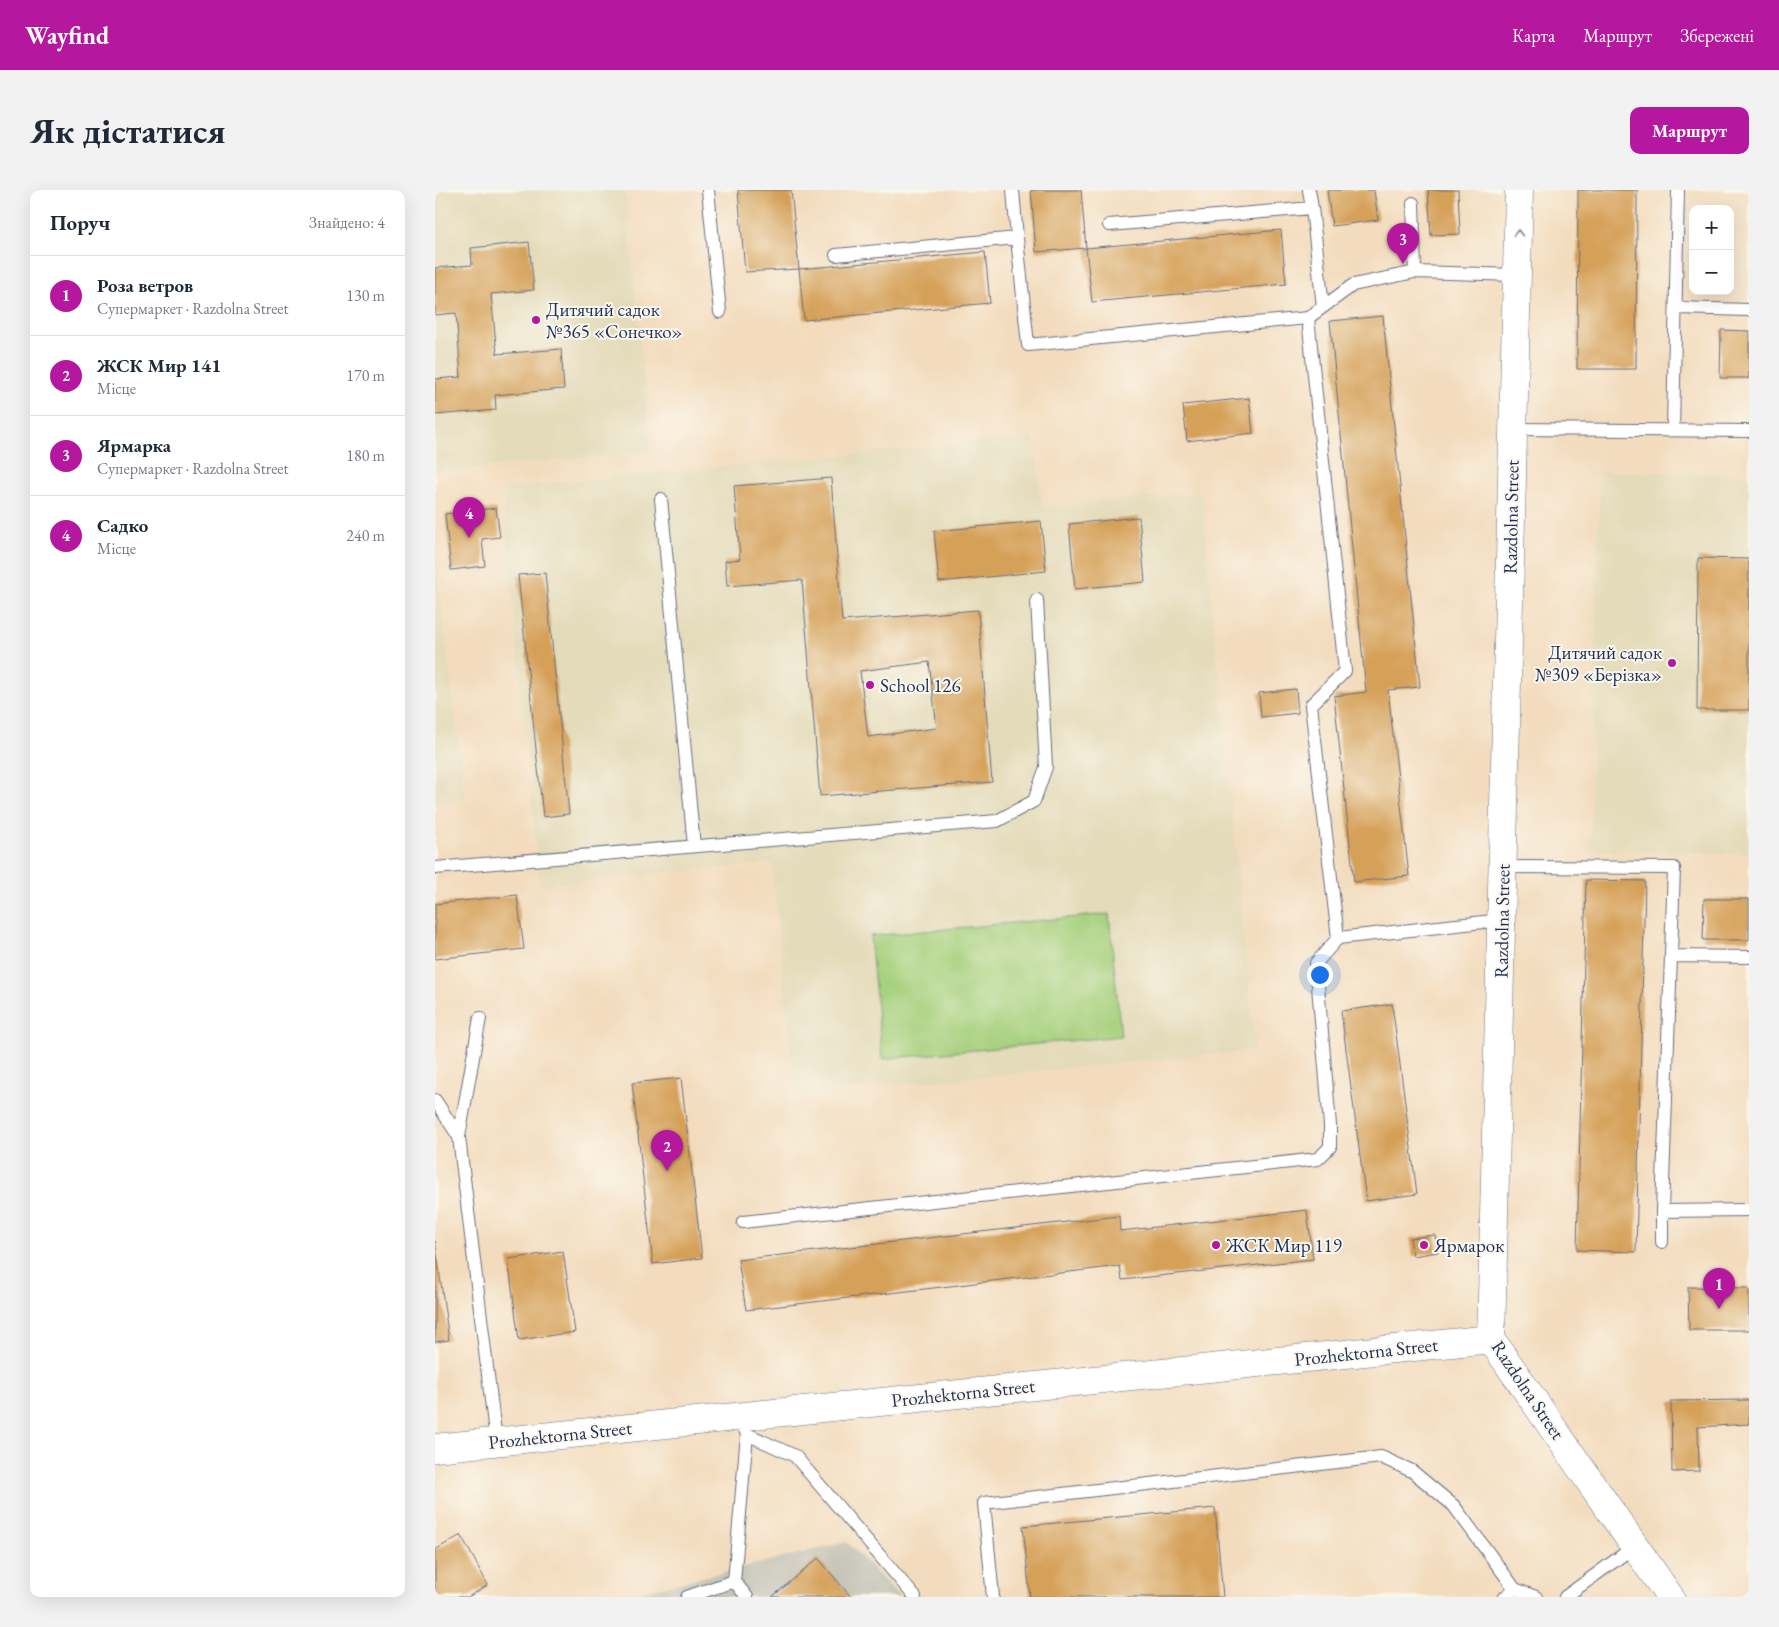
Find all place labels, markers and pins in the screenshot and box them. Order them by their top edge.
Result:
pin: 3 [1387,223,1419,264]
place label: Дитячий садок №365 «Сонечко» [546,297,683,344]
marker: Дитячий садок №365 «Сонечко» [530,314,542,326]
pin: 4 [453,497,485,538]
place label: Дитячий садок №309 «Берізка» [1535,640,1662,687]
marker: Дитячий садок №309 «Берізка» [1666,657,1678,669]
place label: School 126 [880,673,961,698]
marker: School 126 [864,679,876,691]
pin: 2 [651,1130,683,1171]
place label: ЖСК Мир 119 [1225,1233,1342,1258]
place label: Ярмарок [1433,1233,1504,1258]
marker: ЖСК Мир 119 [1210,1239,1222,1251]
marker: Ярмарок [1418,1239,1430,1251]
pin: 1 [1703,1268,1735,1309]

